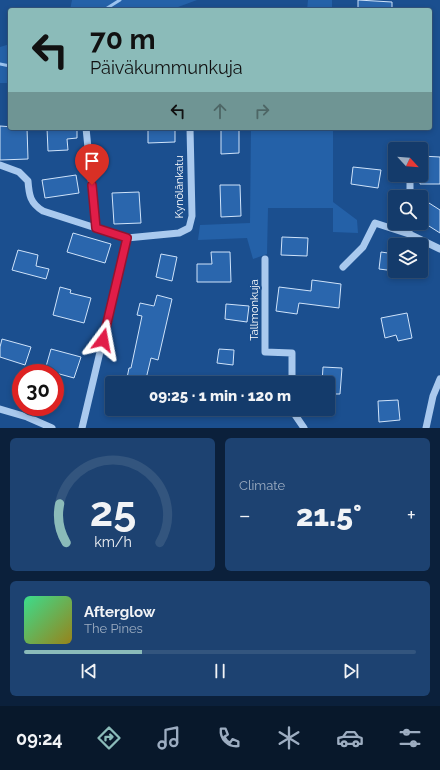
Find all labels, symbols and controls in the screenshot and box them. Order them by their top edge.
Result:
text: 70 m [90,23,156,56]
icon: left [24,24,76,76]
text: Päiväkummunkuja [90,57,243,78]
icon: left [167,100,189,122]
icon: ahead [209,100,231,122]
icon: right [251,100,273,122]
north arrow [388,142,428,182]
map controls [388,142,428,278]
pin [75,144,109,185]
icon: arrive [81,150,103,172]
street label: Kynölänkatu [173,156,186,218]
button: search [388,190,428,230]
button: layers [388,238,428,278]
street label: Tallmonkuja [248,279,261,341]
position arrow [82,319,124,361]
speed limit sign: 30 [12,364,64,416]
text: 09:25 · 1 min · 120 m [149,387,291,405]
text: Climate [239,478,285,493]
text: 25 [89,486,136,535]
text: 21.5° [296,498,362,533]
text: − [239,502,251,528]
text: + [407,502,416,528]
text: km/h [94,533,131,549]
text: Afterglow [84,603,155,621]
text: The Pines [84,621,143,636]
icon: previous [78,660,100,682]
icon: pause [209,660,231,682]
icon: next [340,660,362,682]
icon: directions [95,724,123,752]
icon: music [155,724,183,752]
icon: phone [215,724,243,752]
icon: climate [275,724,303,752]
icon: car [336,724,364,752]
icon: filters [396,724,424,752]
text: 09:24 [16,728,63,749]

